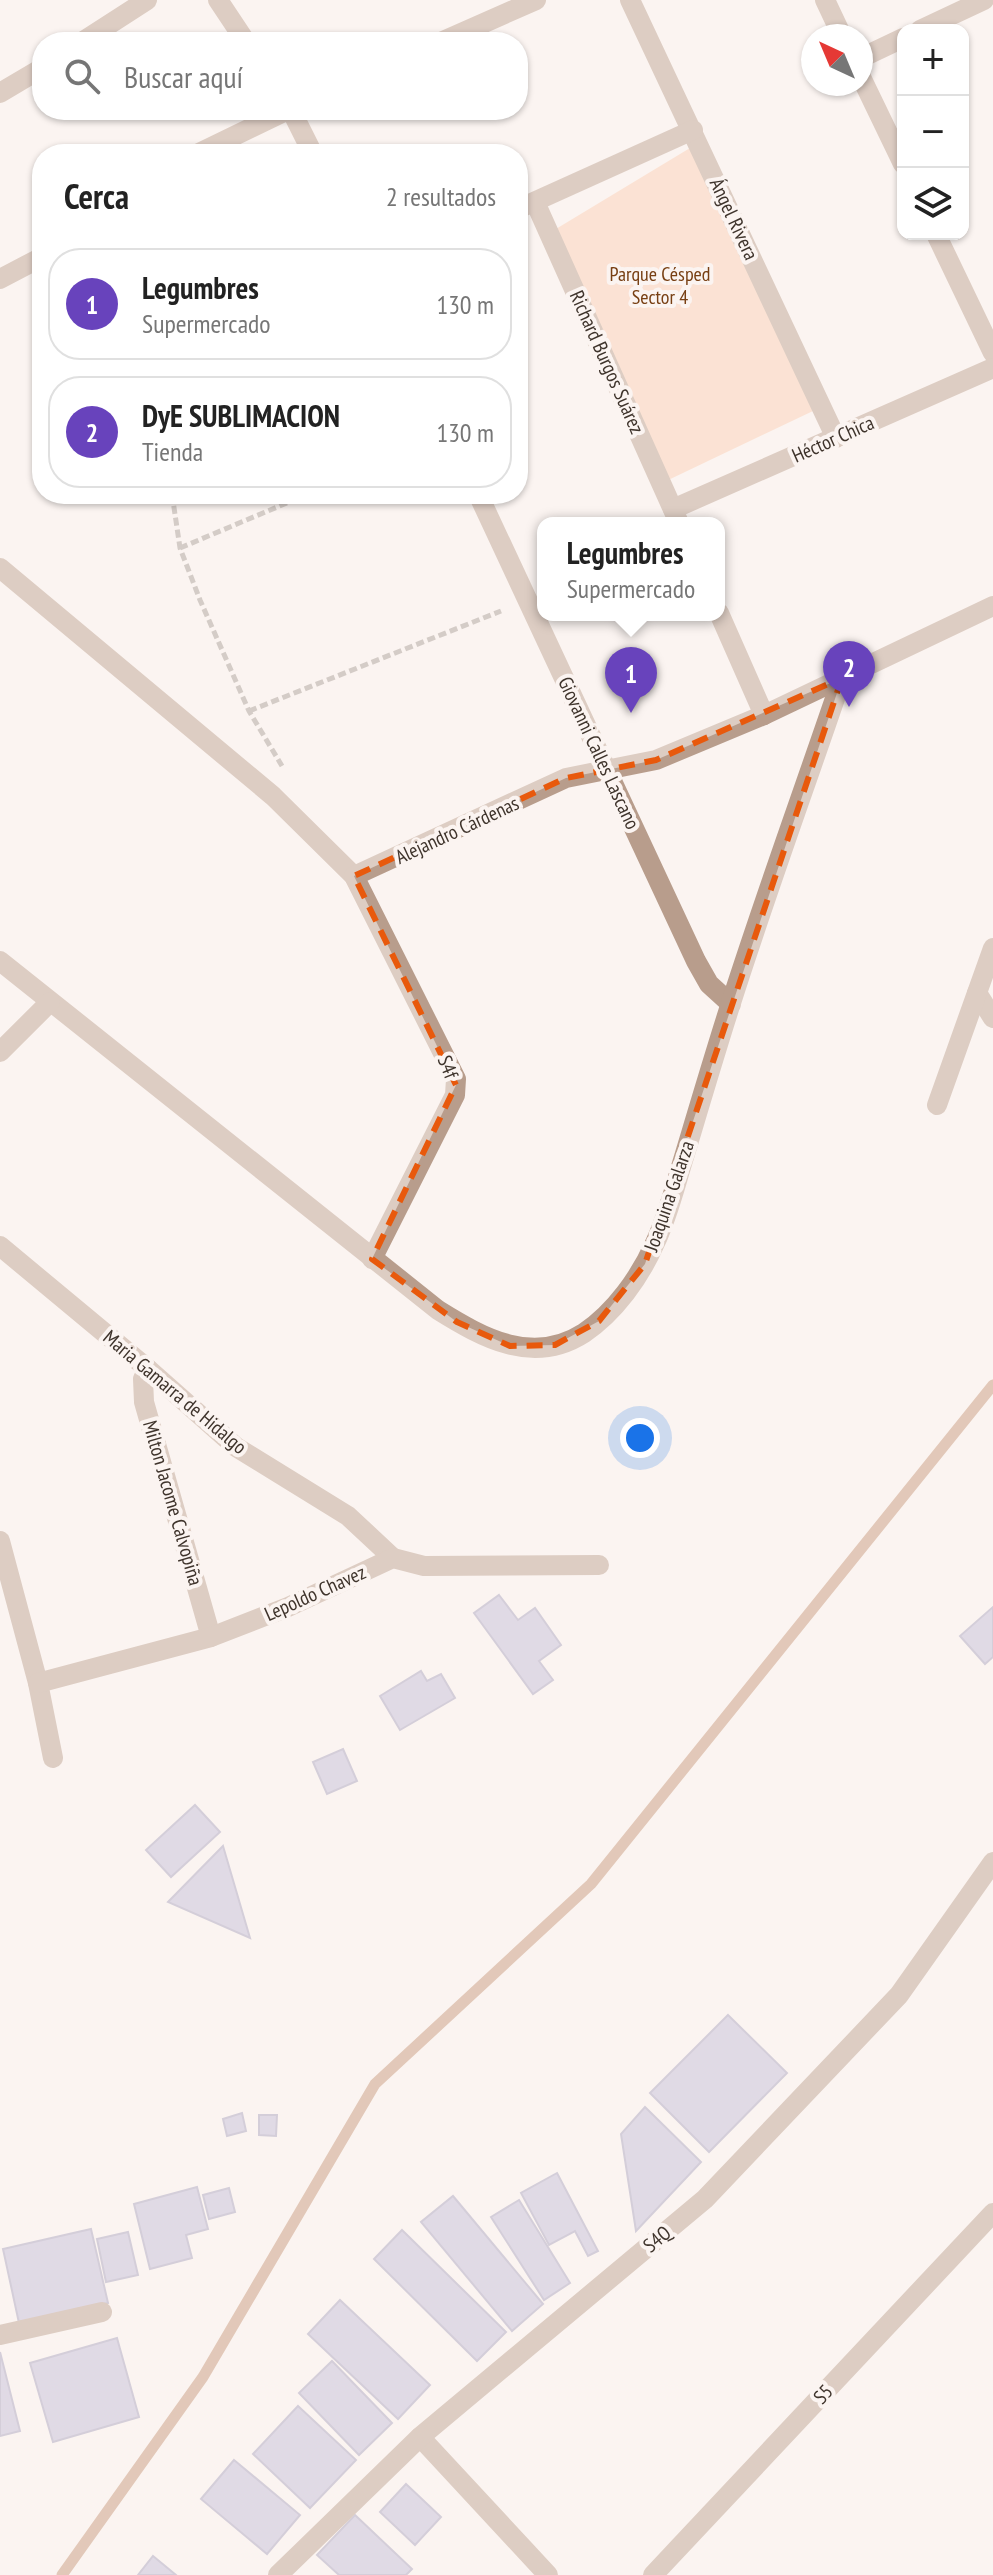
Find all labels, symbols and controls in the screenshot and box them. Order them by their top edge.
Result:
north arrow [801,24,873,96]
map controls [897,24,969,240]
button: + [897,24,969,96]
search box [32,32,528,120]
icon: search [60,54,104,98]
text: Buscar aquí [124,57,243,96]
button: − [897,96,969,168]
button: layers [897,168,969,240]
text: Cerca [64,174,129,218]
street label: Ángel Rivera [704,174,764,264]
text: 2 resultados [386,180,496,213]
park label: Parque Césped Sector 4 [609,261,711,310]
text: Legumbres [142,268,259,307]
street label: Richard Burgos Suárez [564,286,650,438]
text: 1 [86,288,98,321]
text: 130 m [436,288,494,321]
text: Supermercado [142,307,271,340]
text: DyE SUBLIMACION [142,396,340,435]
street label: Héctor Chica [788,409,878,469]
text: 2 [86,416,98,449]
text: 130 m [436,416,494,449]
text: Tienda [142,435,203,468]
popup [537,517,725,621]
text: Legumbres [567,533,684,572]
text: Supermercado [567,572,695,605]
pin: 2 [823,641,875,707]
pin: 1 [605,647,657,713]
street label: Giovanni Calles Lascano [552,673,646,833]
street label: Alejandro Cárdenas [391,790,523,870]
street label: S4f [432,1052,465,1083]
street label: Joaquina Galarza [638,1137,700,1256]
street label: Maria Gamarra de Hidalgo [98,1324,252,1460]
street label: Milton Jacome Calvopiña [137,1418,209,1588]
your location [620,1418,660,1458]
street label: Lepoldo Chavez [260,1559,370,1627]
street label: S4Q [638,2219,677,2258]
street label: S5 [808,2379,838,2409]

